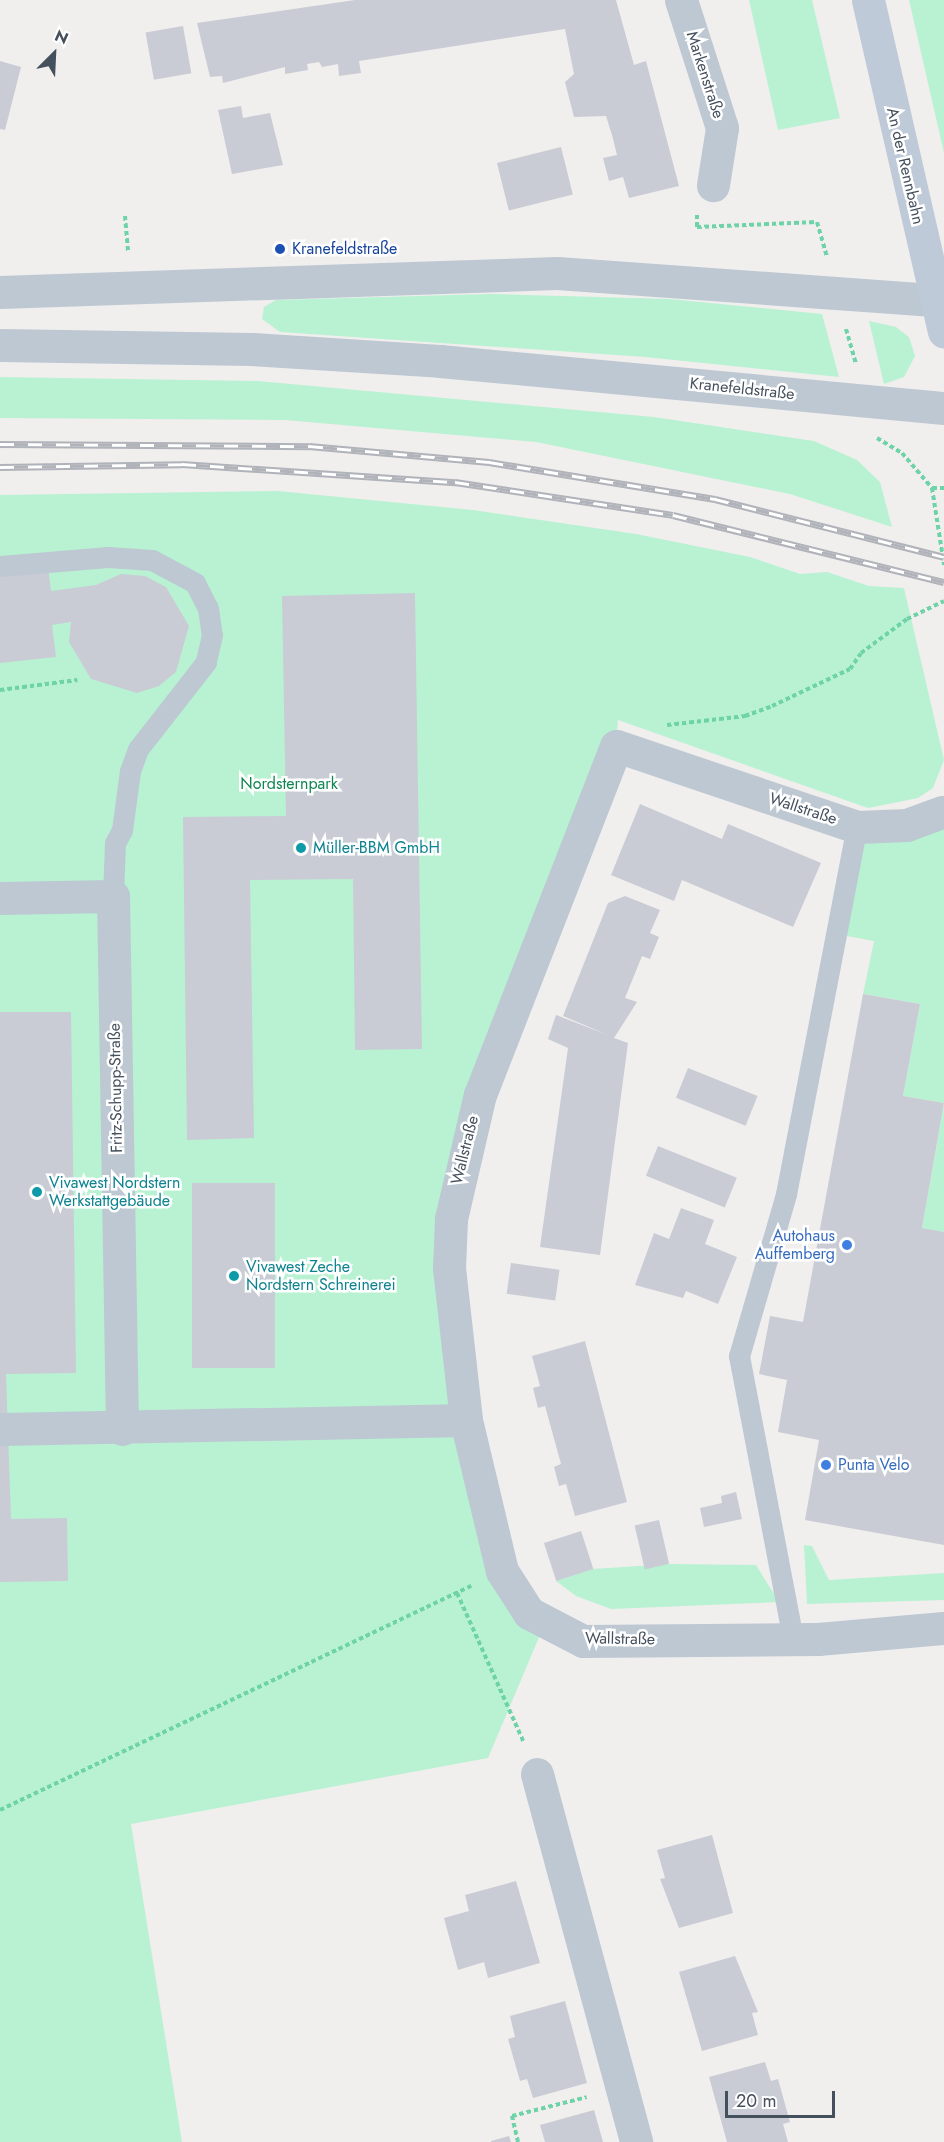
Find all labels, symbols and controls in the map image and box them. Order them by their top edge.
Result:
north arrow [24,24,84,84]
text: N [51,24,72,50]
street label: Markenstraße [682,29,728,121]
street label: An der Rennbahn [882,106,928,226]
place label: Kranefeldstraße [292,239,397,259]
marker: Kranefeldstraße [273,242,287,256]
street label: Kranefeldstraße [689,374,795,404]
park label: Nordsternpark [240,774,338,794]
street label: Wallstraße [767,789,839,829]
place label: Müller-BBM GmbH [313,838,440,858]
marker: Müller-BBM GmbH [294,841,308,855]
street label: Fritz-Schupp-Straße [105,1023,127,1153]
street label: Wallstraße [447,1114,483,1186]
place label: Vivawest Nordstern Werkstattgebäude [49,1173,181,1211]
marker: Vivawest Nordstern Werkstattgebäude [30,1185,44,1199]
place label: Autohaus Auffemberg [755,1226,835,1264]
marker: Autohaus Auffemberg [840,1238,854,1252]
place label: Vivawest Zeche Nordstern Schreinerei [246,1257,396,1295]
marker: Vivawest Zeche Nordstern Schreinerei [227,1269,241,1283]
place label: Punta Velo [838,1455,910,1475]
marker: Punta Velo [819,1458,833,1472]
street label: Wallstraße [585,1629,655,1649]
scale bar [728,2079,838,2117]
text: 20 m [736,2088,776,2114]

